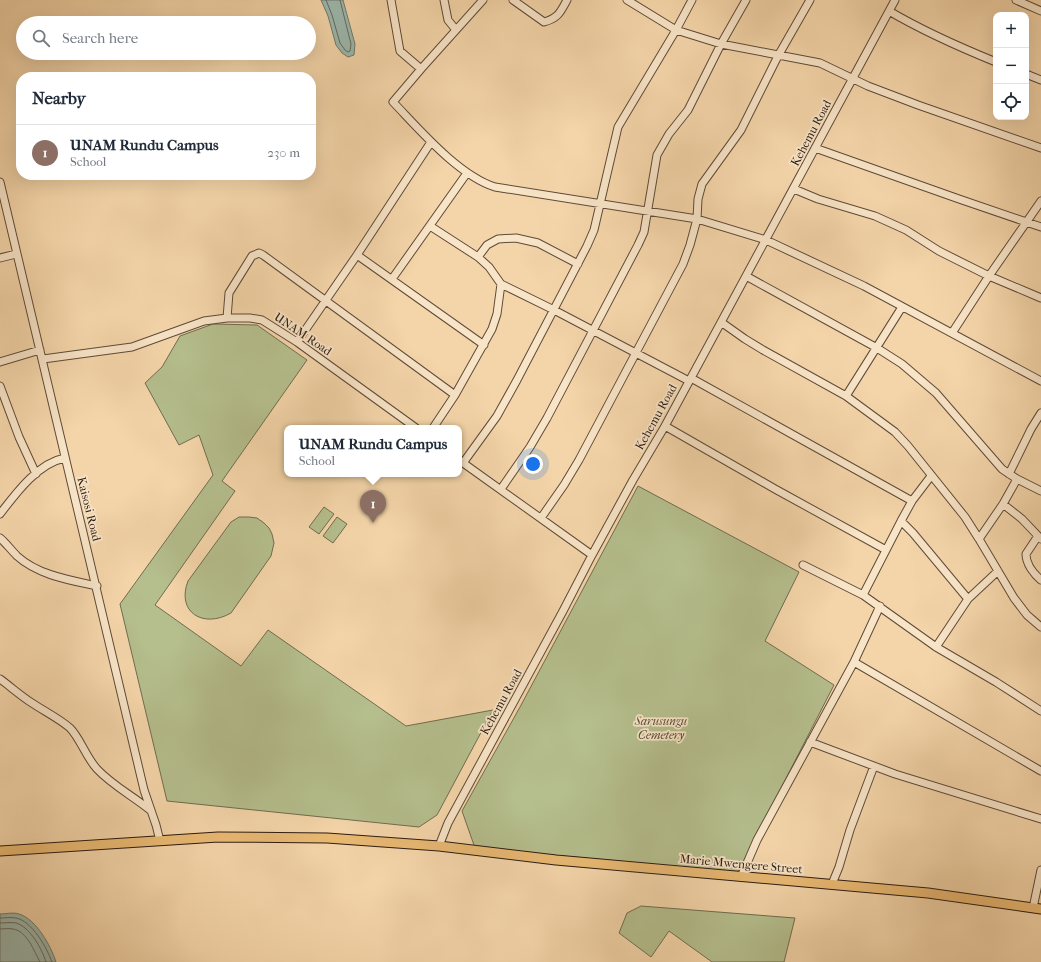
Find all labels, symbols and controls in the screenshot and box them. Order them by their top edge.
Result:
map controls [993,12,1029,120]
button: + [993,12,1029,48]
search box [16,16,316,60]
icon: search [30,27,52,49]
text: Search here [62,29,138,47]
button: − [993,48,1029,84]
button: locate [993,84,1029,120]
text: Nearby [32,88,86,108]
street label: Kehemu Road [788,97,835,169]
text: UNAM Rundu Campus [70,136,219,154]
text: 1 [43,145,47,160]
text: 230 m [267,145,300,160]
text: School [70,154,106,169]
street label: UNAM Road [272,310,335,359]
street label: Kehemu Road [632,381,680,452]
popup [284,425,462,477]
text: UNAM Rundu Campus [299,435,447,453]
text: School [299,453,335,468]
your location [523,454,543,474]
street label: Kaisosi Road [74,475,104,543]
pin: 1 [360,490,386,523]
street label: Kehemu Road [477,666,525,737]
park label: Sarusungu Cemetery [634,714,688,742]
street label: Marie Mwengere Street [679,852,804,876]

